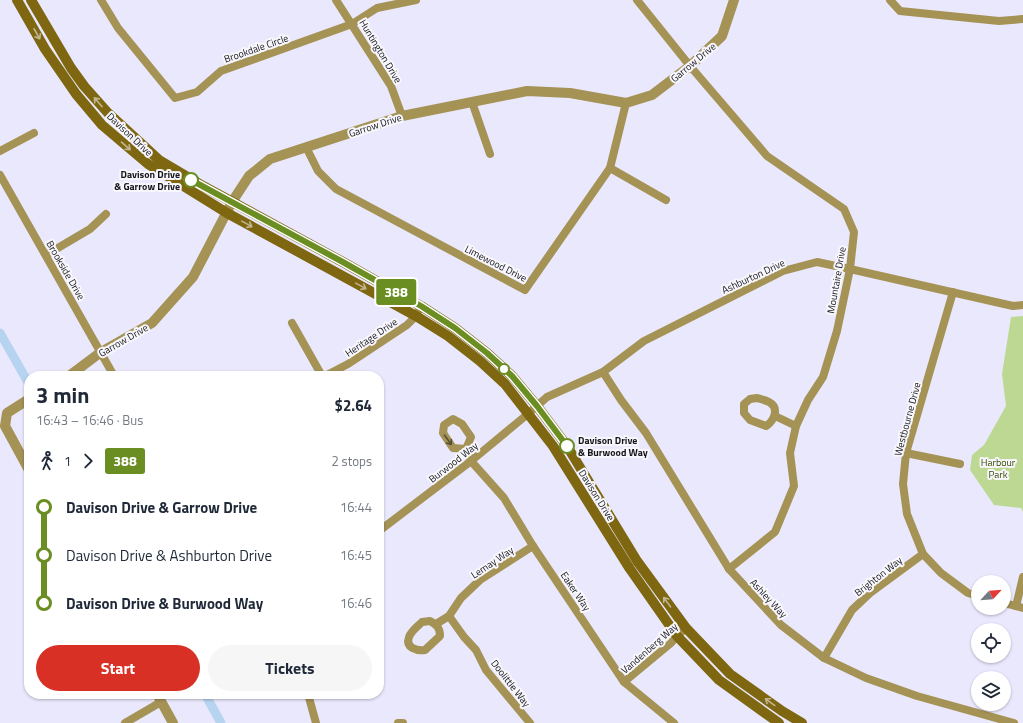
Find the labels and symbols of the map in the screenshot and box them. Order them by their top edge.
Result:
street label: Huntington Drive [356,17,406,86]
one-way arrow [33,28,41,40]
street label: Brookdale Circle [222,30,290,67]
street label: Garrow Drive [667,39,719,86]
one-way arrow [93,97,103,107]
street label: Davison Drive [103,109,156,160]
street label: Garrow Drive [347,110,404,141]
one-way arrow [121,141,131,150]
place label: Davison Drive & Garrow Drive [114,167,180,194]
marker: Davison Drive & Garrow Drive [183,172,199,188]
one-way arrow [240,220,252,228]
street label: Brookside Drive [43,238,89,303]
street label: Limewood Drive [462,241,529,286]
street label: Mountaire Drive [823,246,850,315]
street label: Ashburton Drive [719,255,787,298]
line badge: 388 [373,279,419,305]
one-way arrow [355,283,367,290]
street label: Heritage Drive [342,314,400,360]
street label: Garrow Drive [96,320,151,361]
unlabelled marker [498,363,510,375]
street label: Westbourne Drive [890,381,925,458]
place label: Davison Drive & Burwood Way [578,433,648,460]
one-way arrow [444,435,452,446]
street label: Burwood Way [425,438,481,486]
marker: Davison Drive & Burwood Way [559,438,575,454]
park label: Harbour Park [981,455,1016,482]
street label: Davison Drive [575,467,618,524]
street label: Lemay Way [468,543,517,582]
street label: Brighton Way [851,553,906,600]
street label: Eaker Way [557,569,594,614]
street label: Ashley Way [747,575,791,621]
north arrow [971,575,1011,615]
one-way arrow [663,597,671,608]
street label: Vandenberg Way [618,619,681,677]
street label: Doolittle Way [487,656,534,710]
one-way arrow [764,698,775,706]

